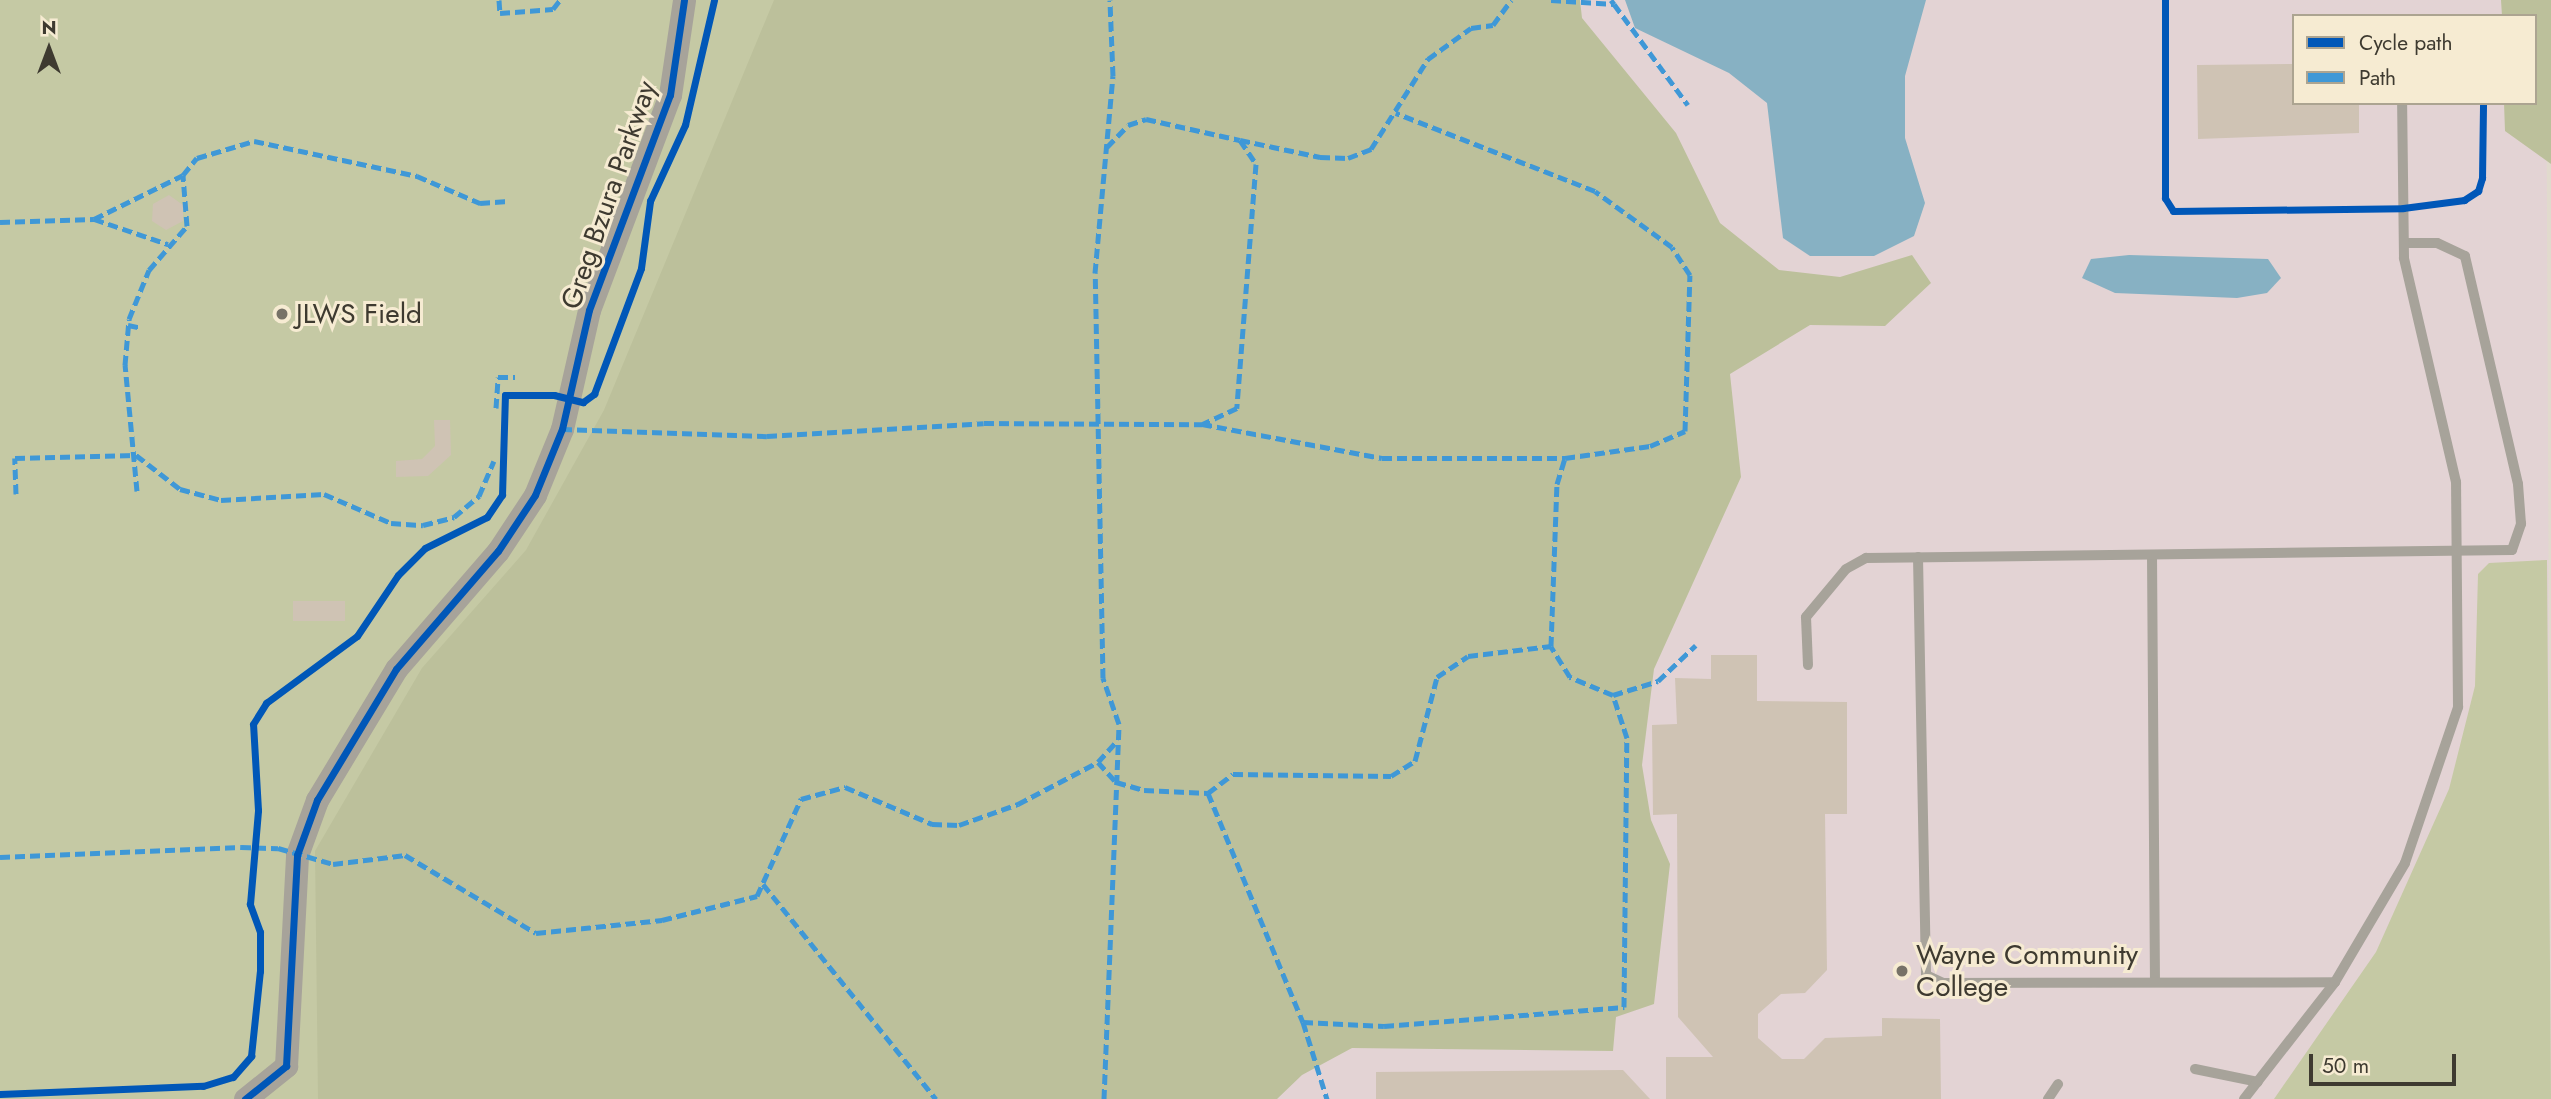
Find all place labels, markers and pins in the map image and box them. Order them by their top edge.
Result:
place label: JLWS Field [296,297,422,331]
marker: JLWS Field [274,306,290,322]
place label: Wayne Community College [1916,938,2138,1004]
marker: Wayne Community College [1894,963,1910,979]

